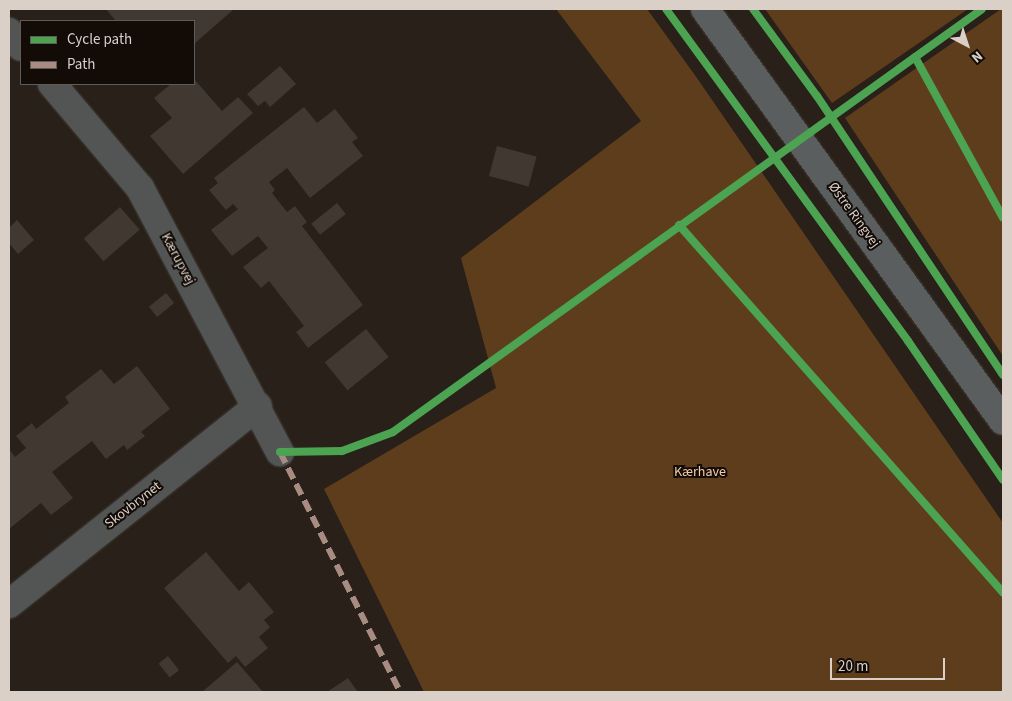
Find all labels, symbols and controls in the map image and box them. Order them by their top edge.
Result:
legend [20,20,195,85]
north arrow [942,20,992,70]
text: Cycle path [67,29,132,50]
text: N [967,46,987,67]
text: Path [67,54,95,75]
street label: Østre Ringvej [825,179,883,251]
street label: Kærupvej [157,230,199,288]
park label: Kærhave [674,464,726,480]
street label: Skovbrynet [101,478,165,532]
scale bar [832,648,947,680]
text: 20 m [838,656,868,677]

